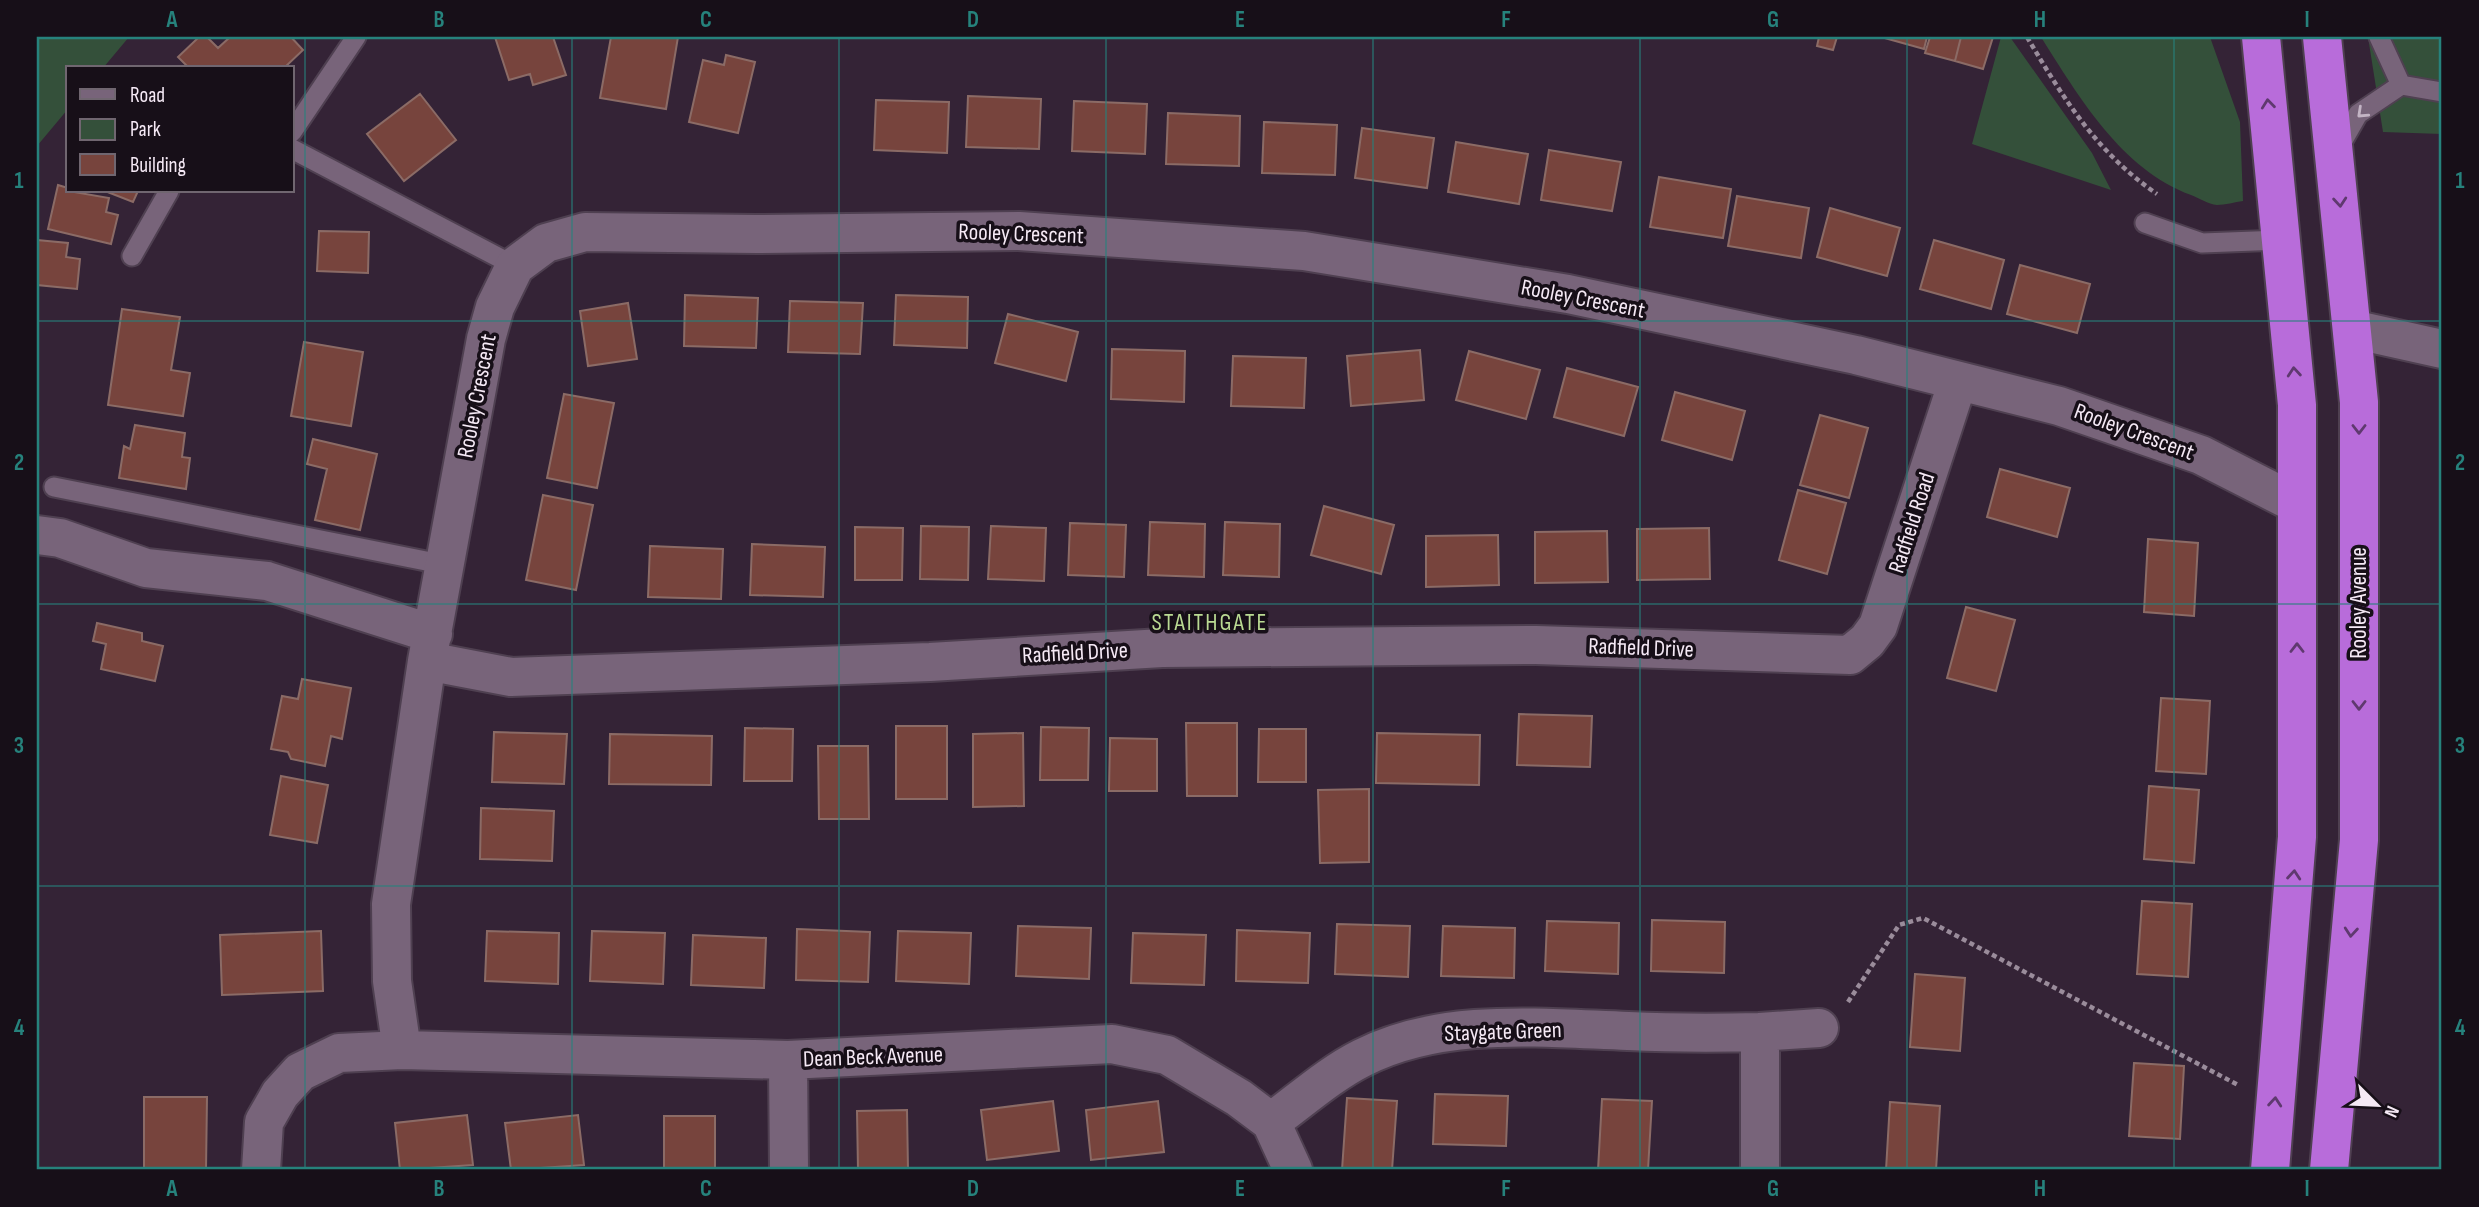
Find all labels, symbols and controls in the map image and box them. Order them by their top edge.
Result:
text: A [166,6,179,34]
text: B [434,6,445,34]
text: C [700,6,712,34]
text: D [967,6,979,34]
text: E [1235,6,1245,34]
text: F [1501,6,1511,34]
text: G [1767,6,1779,34]
text: H [2034,6,2046,34]
text: I [2304,6,2310,34]
legend [66,66,294,192]
text: Road [130,83,165,108]
one-way arrow [2261,98,2276,110]
one-way arrow [2357,105,2370,118]
text: Park [130,117,161,142]
text: Building [130,153,186,178]
text: 1 [14,167,24,195]
text: 1 [2455,167,2465,195]
one-way arrow [2333,196,2348,208]
street label: Rooley Crescent [958,218,1084,250]
street label: Rooley Crescent [1519,273,1647,325]
street label: Rooley Crescent [451,332,503,460]
one-way arrow [2287,366,2302,377]
street label: Rooley Crescent [2070,397,2198,467]
one-way arrow [2351,424,2367,434]
text: 2 [14,449,24,477]
text: 2 [2455,449,2465,477]
street label: Radfield Road [1883,469,1941,577]
street label: Rooley Avenue [2345,547,2373,659]
district label: STAITHGATE [1152,608,1268,637]
street label: Radfield Drive [1588,632,1694,664]
street label: Radfield Drive [1021,636,1129,670]
one-way arrow [2289,642,2305,653]
one-way arrow [2351,700,2367,711]
text: 3 [14,732,24,760]
text: 3 [2455,732,2465,760]
one-way arrow [2286,870,2301,881]
one-way arrow [2343,926,2358,938]
text: 4 [14,1014,25,1042]
text: 4 [2455,1014,2466,1042]
street label: Staygate Green [1444,1016,1562,1048]
street label: Dean Beck Avenue [802,1041,944,1073]
north arrow [2342,1070,2412,1140]
one-way arrow [2267,1096,2282,1107]
text: N [2379,1102,2404,1121]
text: A [166,1175,179,1203]
text: B [434,1175,445,1203]
text: C [700,1175,712,1203]
text: D [967,1175,979,1203]
text: E [1235,1175,1245,1203]
text: F [1501,1175,1511,1203]
text: G [1767,1175,1779,1203]
text: H [2034,1175,2046,1203]
text: I [2304,1175,2310,1203]

